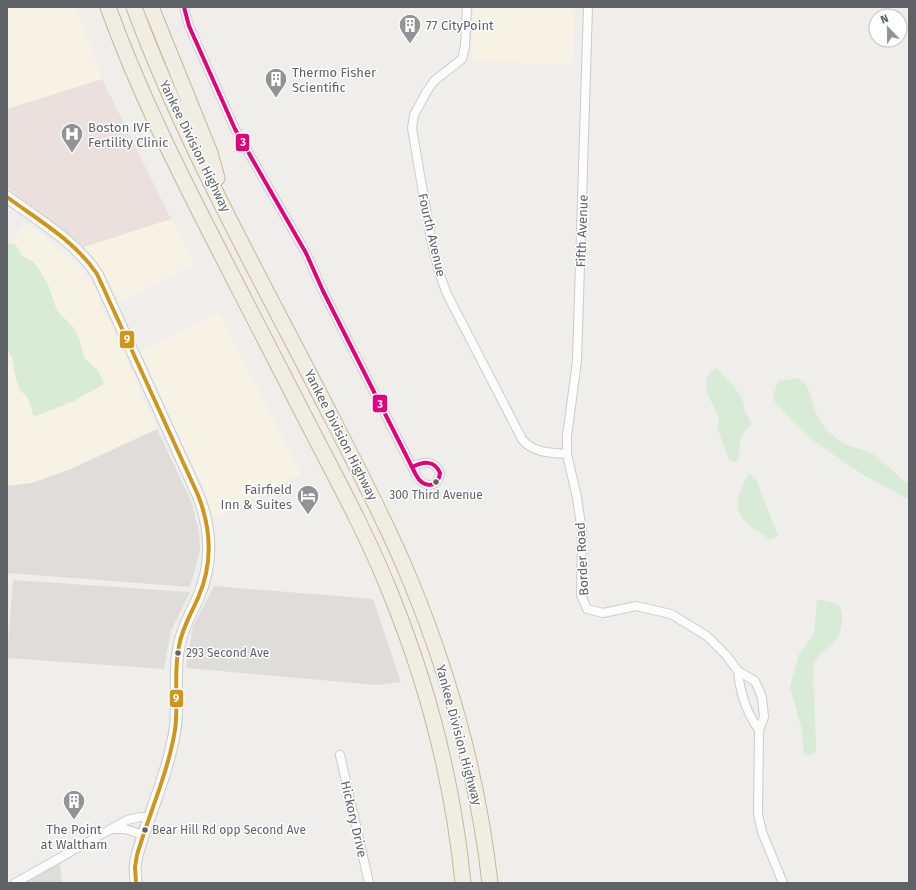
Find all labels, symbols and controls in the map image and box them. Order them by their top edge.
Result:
north arrow [868,8,908,48]
building icon: 77 CityPoint [397,12,423,45]
text: N [879,12,890,27]
place label: 77 CityPoint [426,18,494,33]
place label: Thermo Fisher Scientific [292,65,376,95]
building icon: Thermo Fisher Scientific [263,66,289,99]
street label: Yankee Division Highway [157,78,234,215]
place label: Boston IVF Fertility Clinic [88,120,168,150]
hospital icon: Boston IVF Fertility Clinic [59,121,85,154]
line badge: 3 [235,133,250,152]
text: 3 [239,136,246,149]
street label: Fourth Avenue [415,192,449,278]
street label: Fifth Avenue [573,194,591,268]
line badge: 9 [119,330,135,349]
text: 9 [124,333,130,346]
street label: Yankee Division Highway [301,367,381,503]
line badge: 3 [372,394,388,413]
text: 3 [376,398,383,411]
marker: 300 Third Avenue [431,477,441,487]
place label: Fairfield Inn & Suites [221,482,292,512]
hotel icon: Fairfield Inn & Suites [295,483,321,516]
place label: 300 Third Avenue [389,488,483,502]
street label: Border Road [573,522,591,596]
place label: 293 Second Ave [186,646,269,660]
marker: 293 Second Ave [173,648,183,658]
street label: Yankee Division Highway [433,663,485,807]
line badge: 9 [169,689,184,708]
text: 9 [173,692,179,705]
street label: Hickory Drive [338,779,370,859]
building icon: The Point at Waltham [61,788,87,821]
place label: The Point at Waltham [41,822,107,852]
place label: Bear Hill Rd opp Second Ave [152,823,306,837]
marker: Bear Hill Rd opp Second Ave [140,825,150,835]

